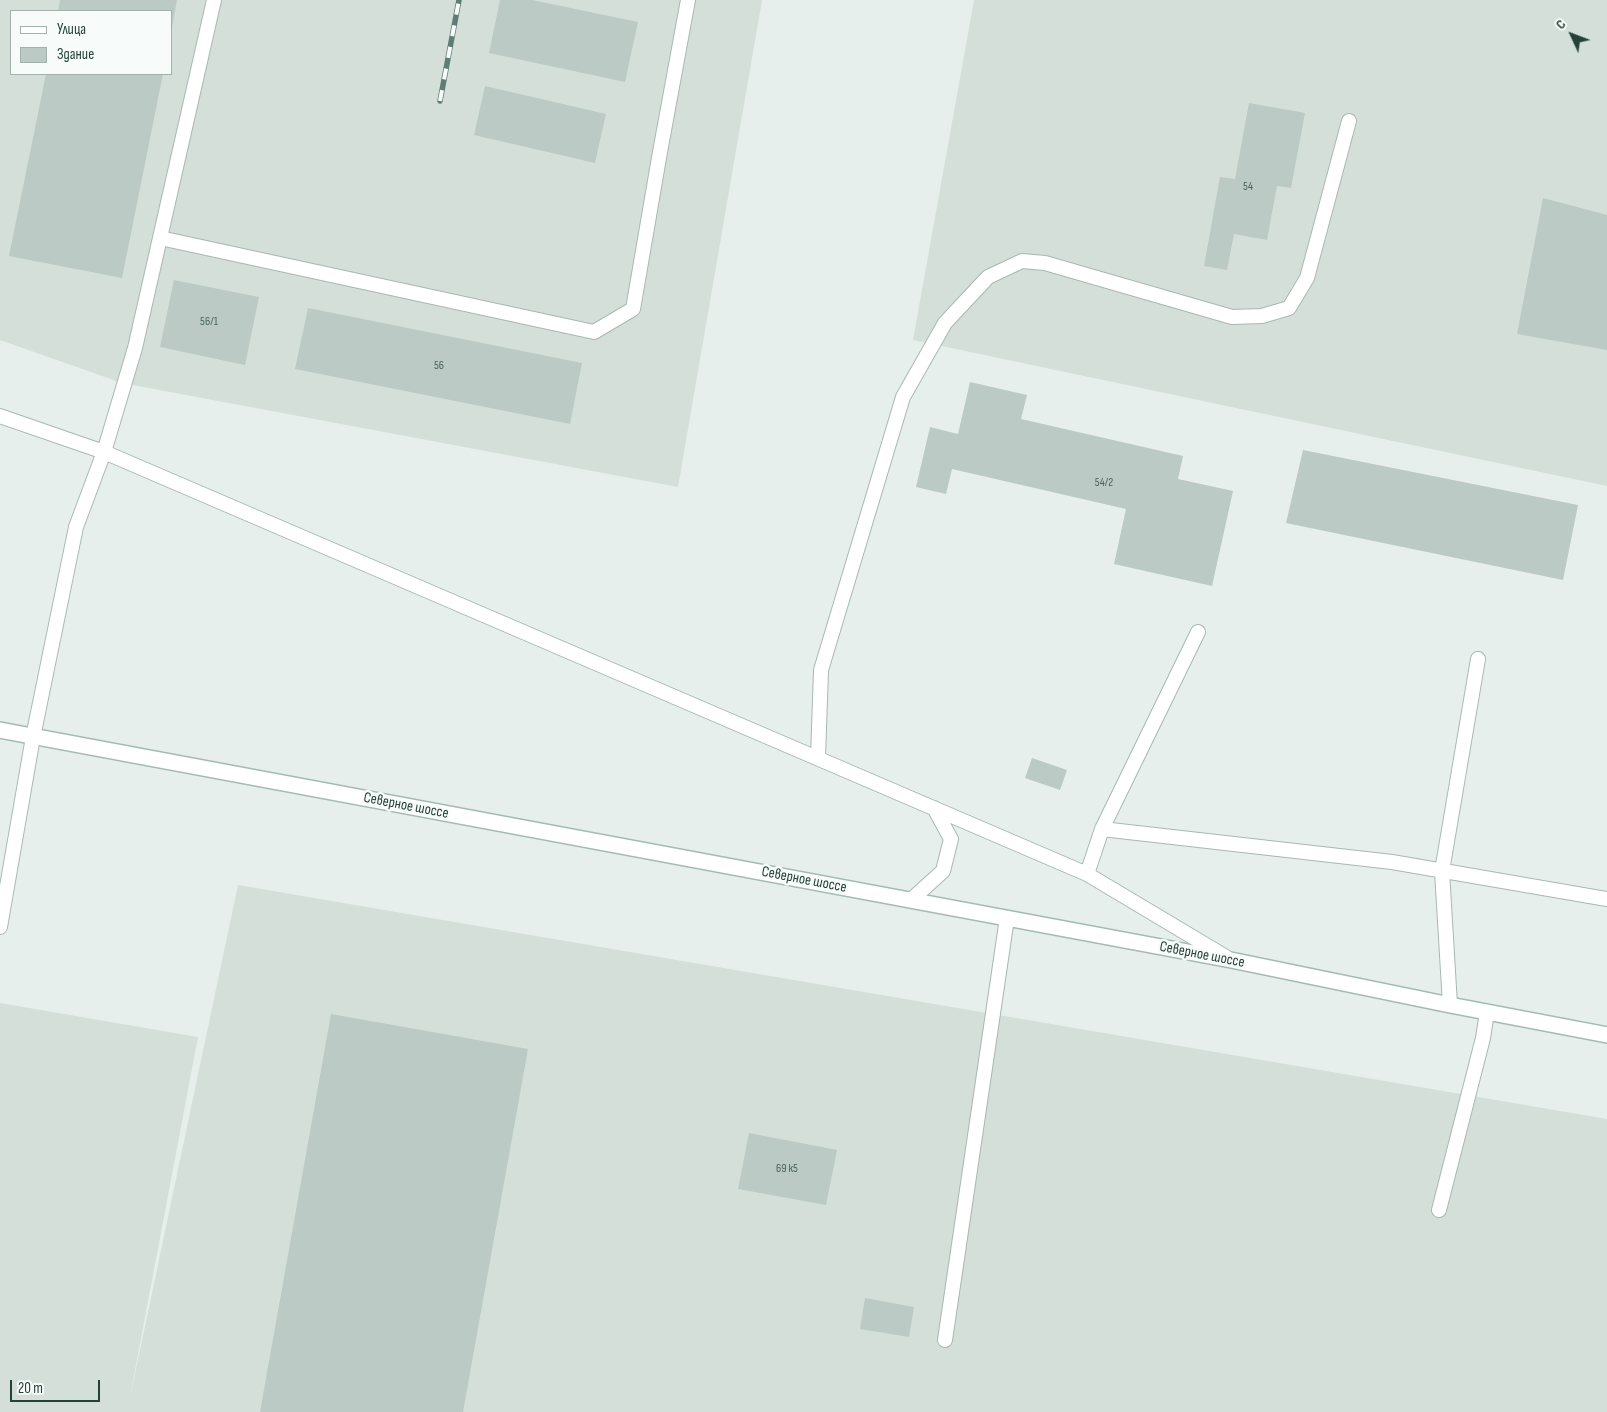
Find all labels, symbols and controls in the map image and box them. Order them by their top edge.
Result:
legend [10,10,172,75]
north arrow [1547,10,1597,60]
text: С [1552,16,1569,33]
text: Улица [57,20,86,39]
text: Здание [57,45,94,64]
house number: 54 [1243,180,1253,194]
house number: 56/1 [200,315,218,329]
house number: 56 [434,359,444,373]
house number: 54/2 [1095,476,1113,490]
street label: Северное шоссе [362,789,450,823]
street label: Северное шоссе [760,863,848,897]
street label: Северное шоссе [1158,938,1246,972]
house number: 69 к5 [776,1162,798,1176]
scale bar [12,1370,102,1402]
text: 20 m [18,1379,43,1398]

